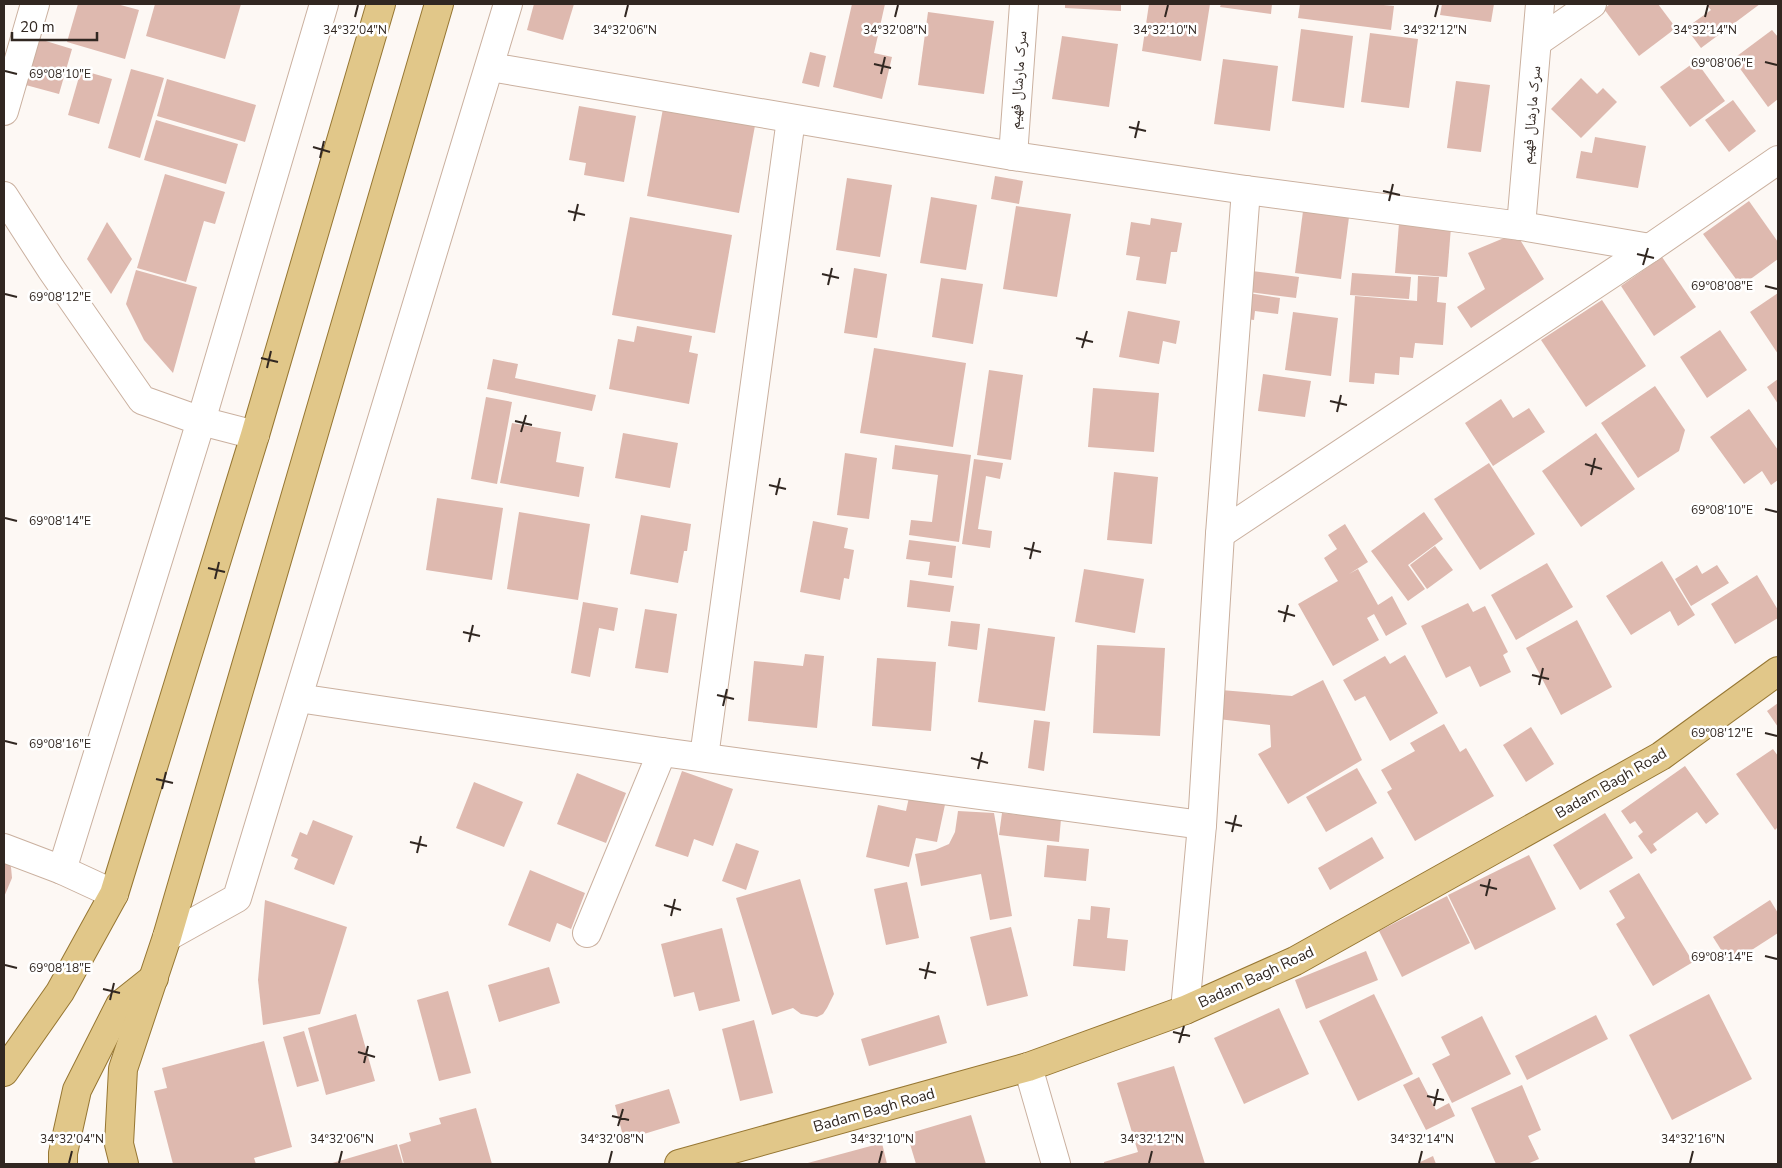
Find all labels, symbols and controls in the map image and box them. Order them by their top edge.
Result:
scale bar [12,10,98,42]
text: 20 m [20,17,55,37]
text: 34°32'04"N [323,22,387,38]
text: 34°32'06"N [593,22,657,38]
text: 34°32'08"N [863,22,927,38]
text: 34°32'10"N [1133,22,1197,38]
text: 34°32'12"N [1403,22,1467,38]
text: 34°32'14"N [1673,22,1737,38]
street label: سرک مارشال فهیم [1005,30,1031,130]
text: 69°08'06"E [1691,55,1753,71]
street label: سرک مارشال فهیم [1517,65,1545,165]
text: 69°08'10"E [29,66,91,82]
text: 69°08'08"E [1691,278,1753,294]
text: 69°08'12"E [29,289,91,305]
text: 69°08'10"E [1691,502,1753,518]
text: 69°08'14"E [29,513,91,529]
text: 69°08'12"E [1691,725,1753,741]
text: 69°08'16"E [29,736,91,752]
street label: Badam Bagh Road [1552,743,1670,823]
street label: Badam Bagh Road [1195,941,1317,1013]
text: 69°08'14"E [1691,949,1753,965]
text: 69°08'18"E [29,960,91,976]
street label: Badam Bagh Road [811,1083,937,1137]
text: 34°32'04"N [40,1131,104,1147]
text: 34°32'06"N [310,1131,374,1147]
text: 34°32'08"N [580,1131,644,1147]
text: 34°32'10"N [850,1131,914,1147]
text: 34°32'12"N [1120,1131,1184,1147]
text: 34°32'14"N [1390,1131,1454,1147]
text: 34°32'16"N [1661,1131,1725,1147]

